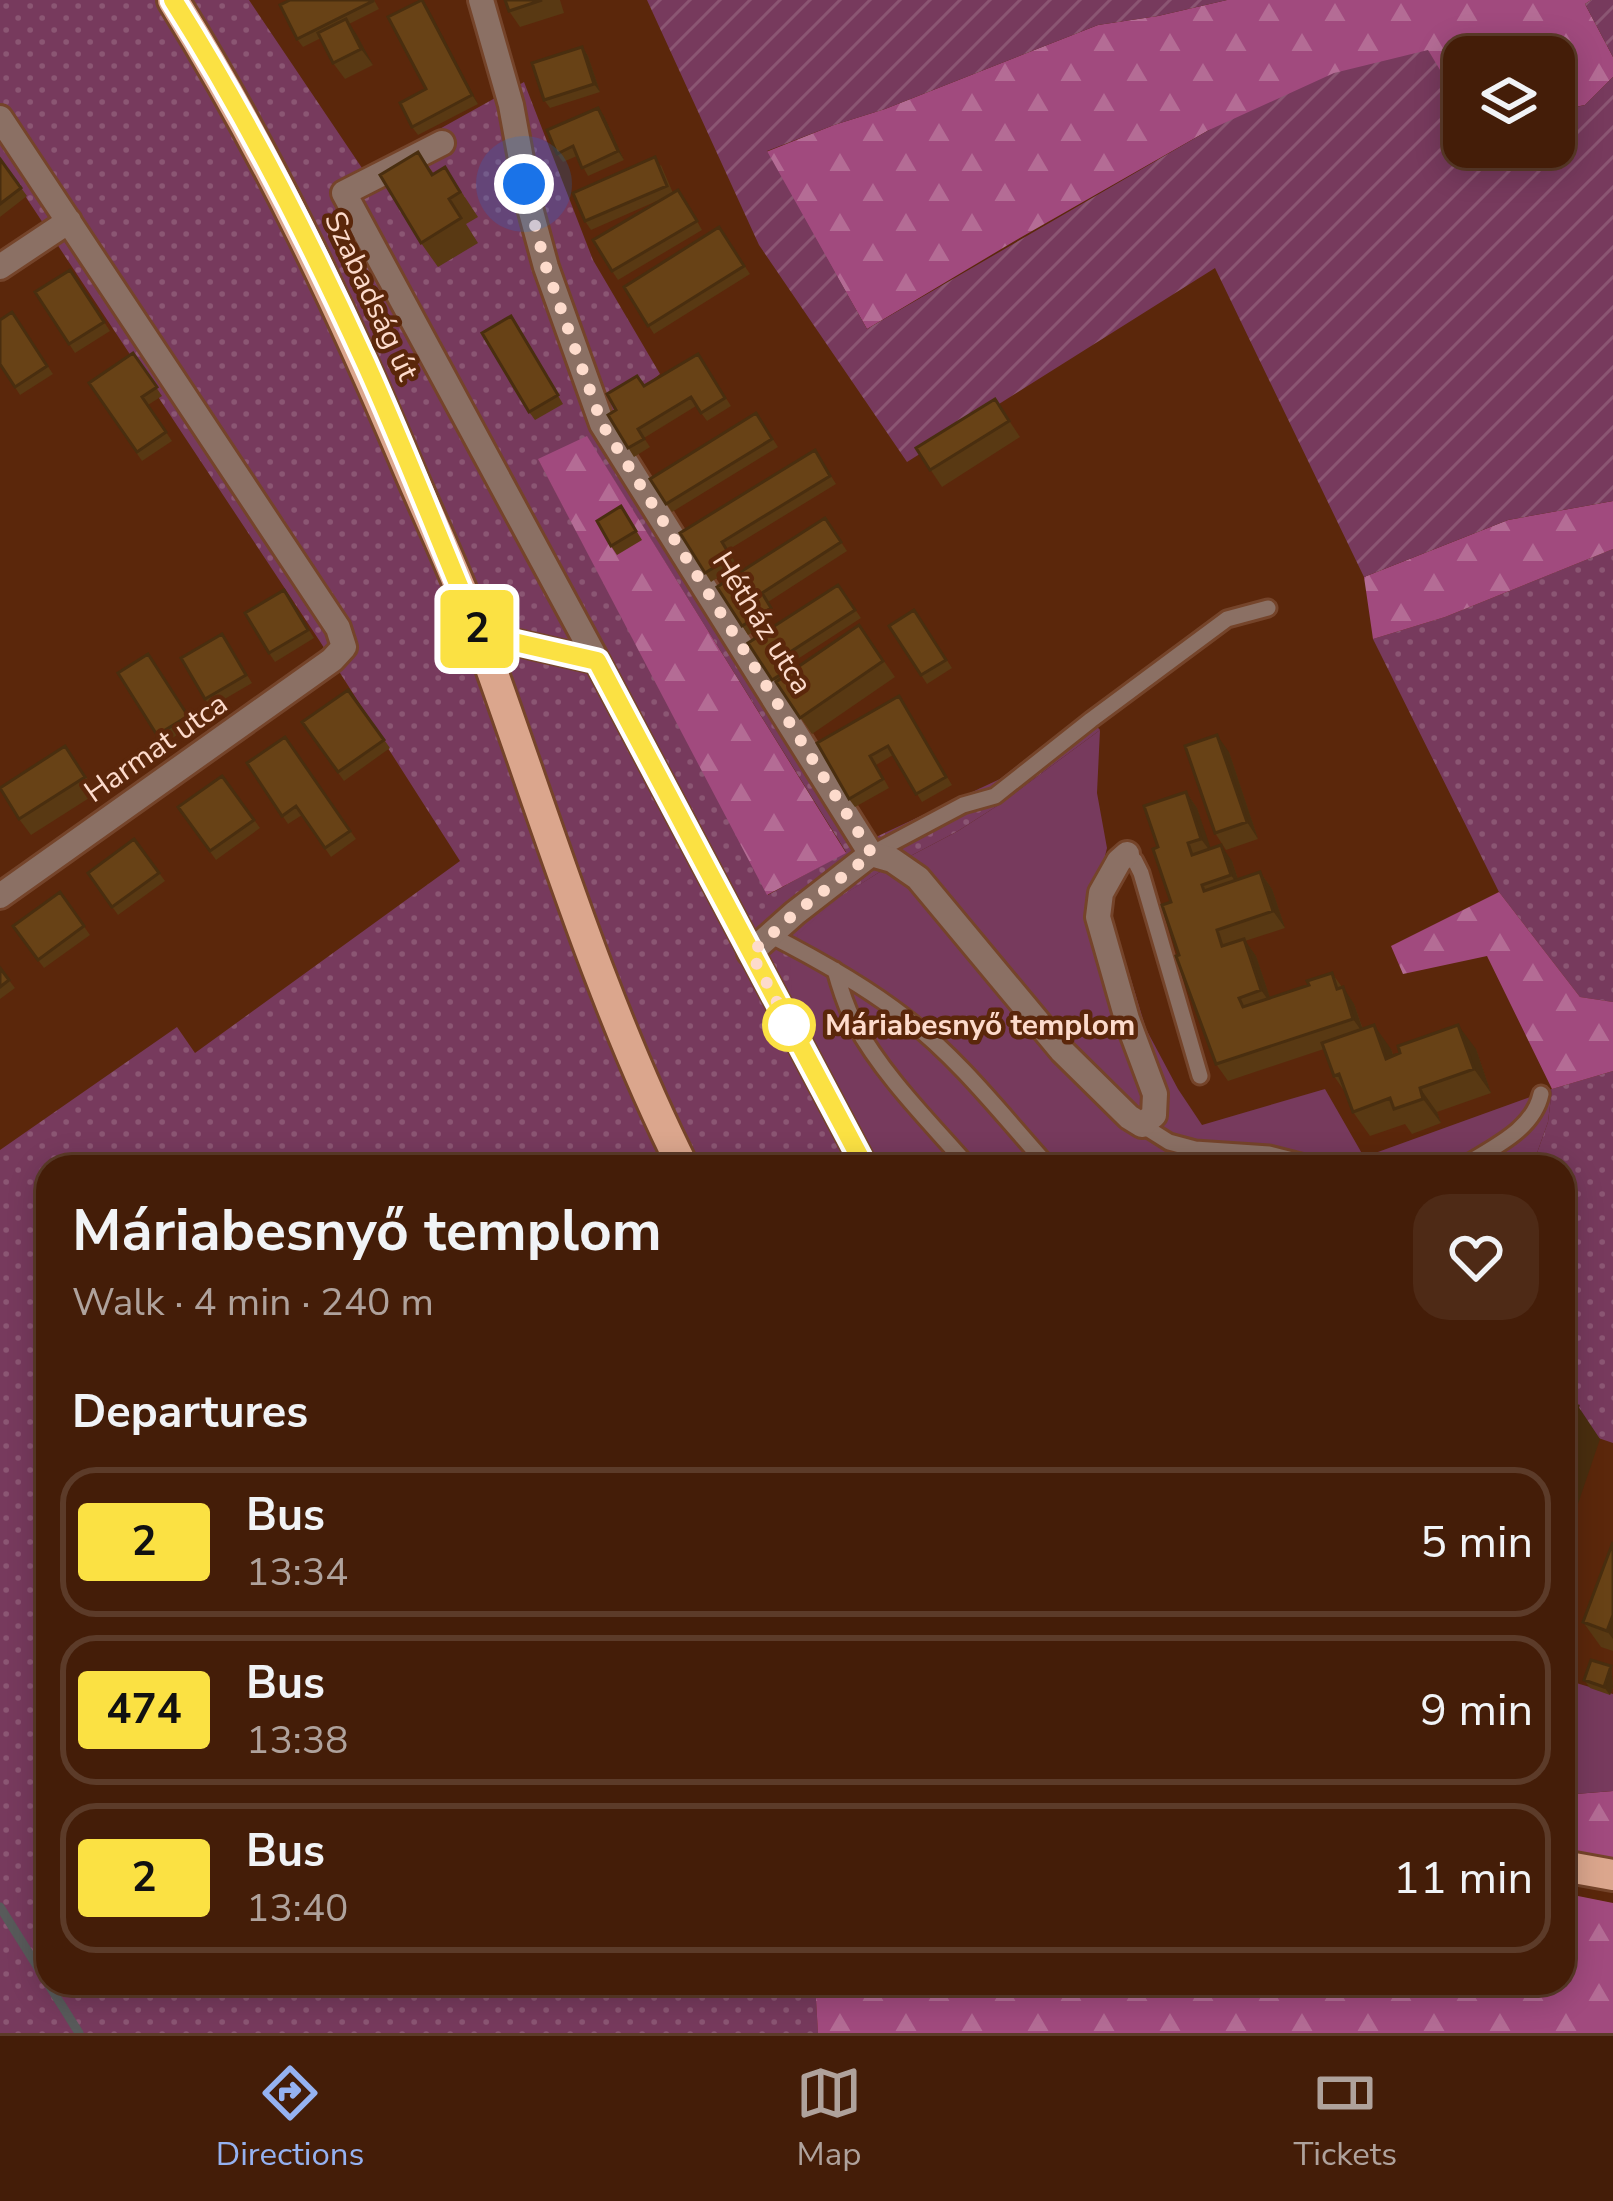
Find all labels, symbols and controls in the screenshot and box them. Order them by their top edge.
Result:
map controls [1443,36,1575,168]
button: layers [1443,36,1575,168]
your location [494,154,554,214]
street label: Szabadság út [314,205,428,388]
street label: Hétház utca [702,544,822,702]
line badge: 2 [438,590,516,668]
text: 2 [464,600,490,657]
street label: Harmat utca [76,684,236,812]
marker: Máriabesnyő templom [764,1000,814,1050]
place label: Máriabesnyő templom [825,1005,1135,1046]
text: Máriabesnyő templom [72,1192,662,1270]
button: heart [1413,1194,1539,1320]
text: Walk · 4 min · 240 m [72,1276,434,1329]
text: Departures [72,1382,308,1443]
text: Bus [246,1485,325,1546]
text: 5 min [1420,1512,1533,1573]
text: 2 [131,1513,157,1570]
text: 13:34 [246,1546,349,1599]
text: Bus [246,1653,325,1714]
text: 9 min [1420,1680,1533,1741]
text: 474 [106,1681,182,1738]
text: 13:38 [246,1714,349,1767]
text: Bus [246,1821,325,1882]
text: 11 min [1393,1848,1533,1909]
text: 2 [131,1849,157,1906]
text: 13:40 [246,1882,349,1935]
tab: Directions [216,2060,364,2177]
tab: Map [796,2060,862,2177]
tab: Tickets [1293,2060,1397,2177]

